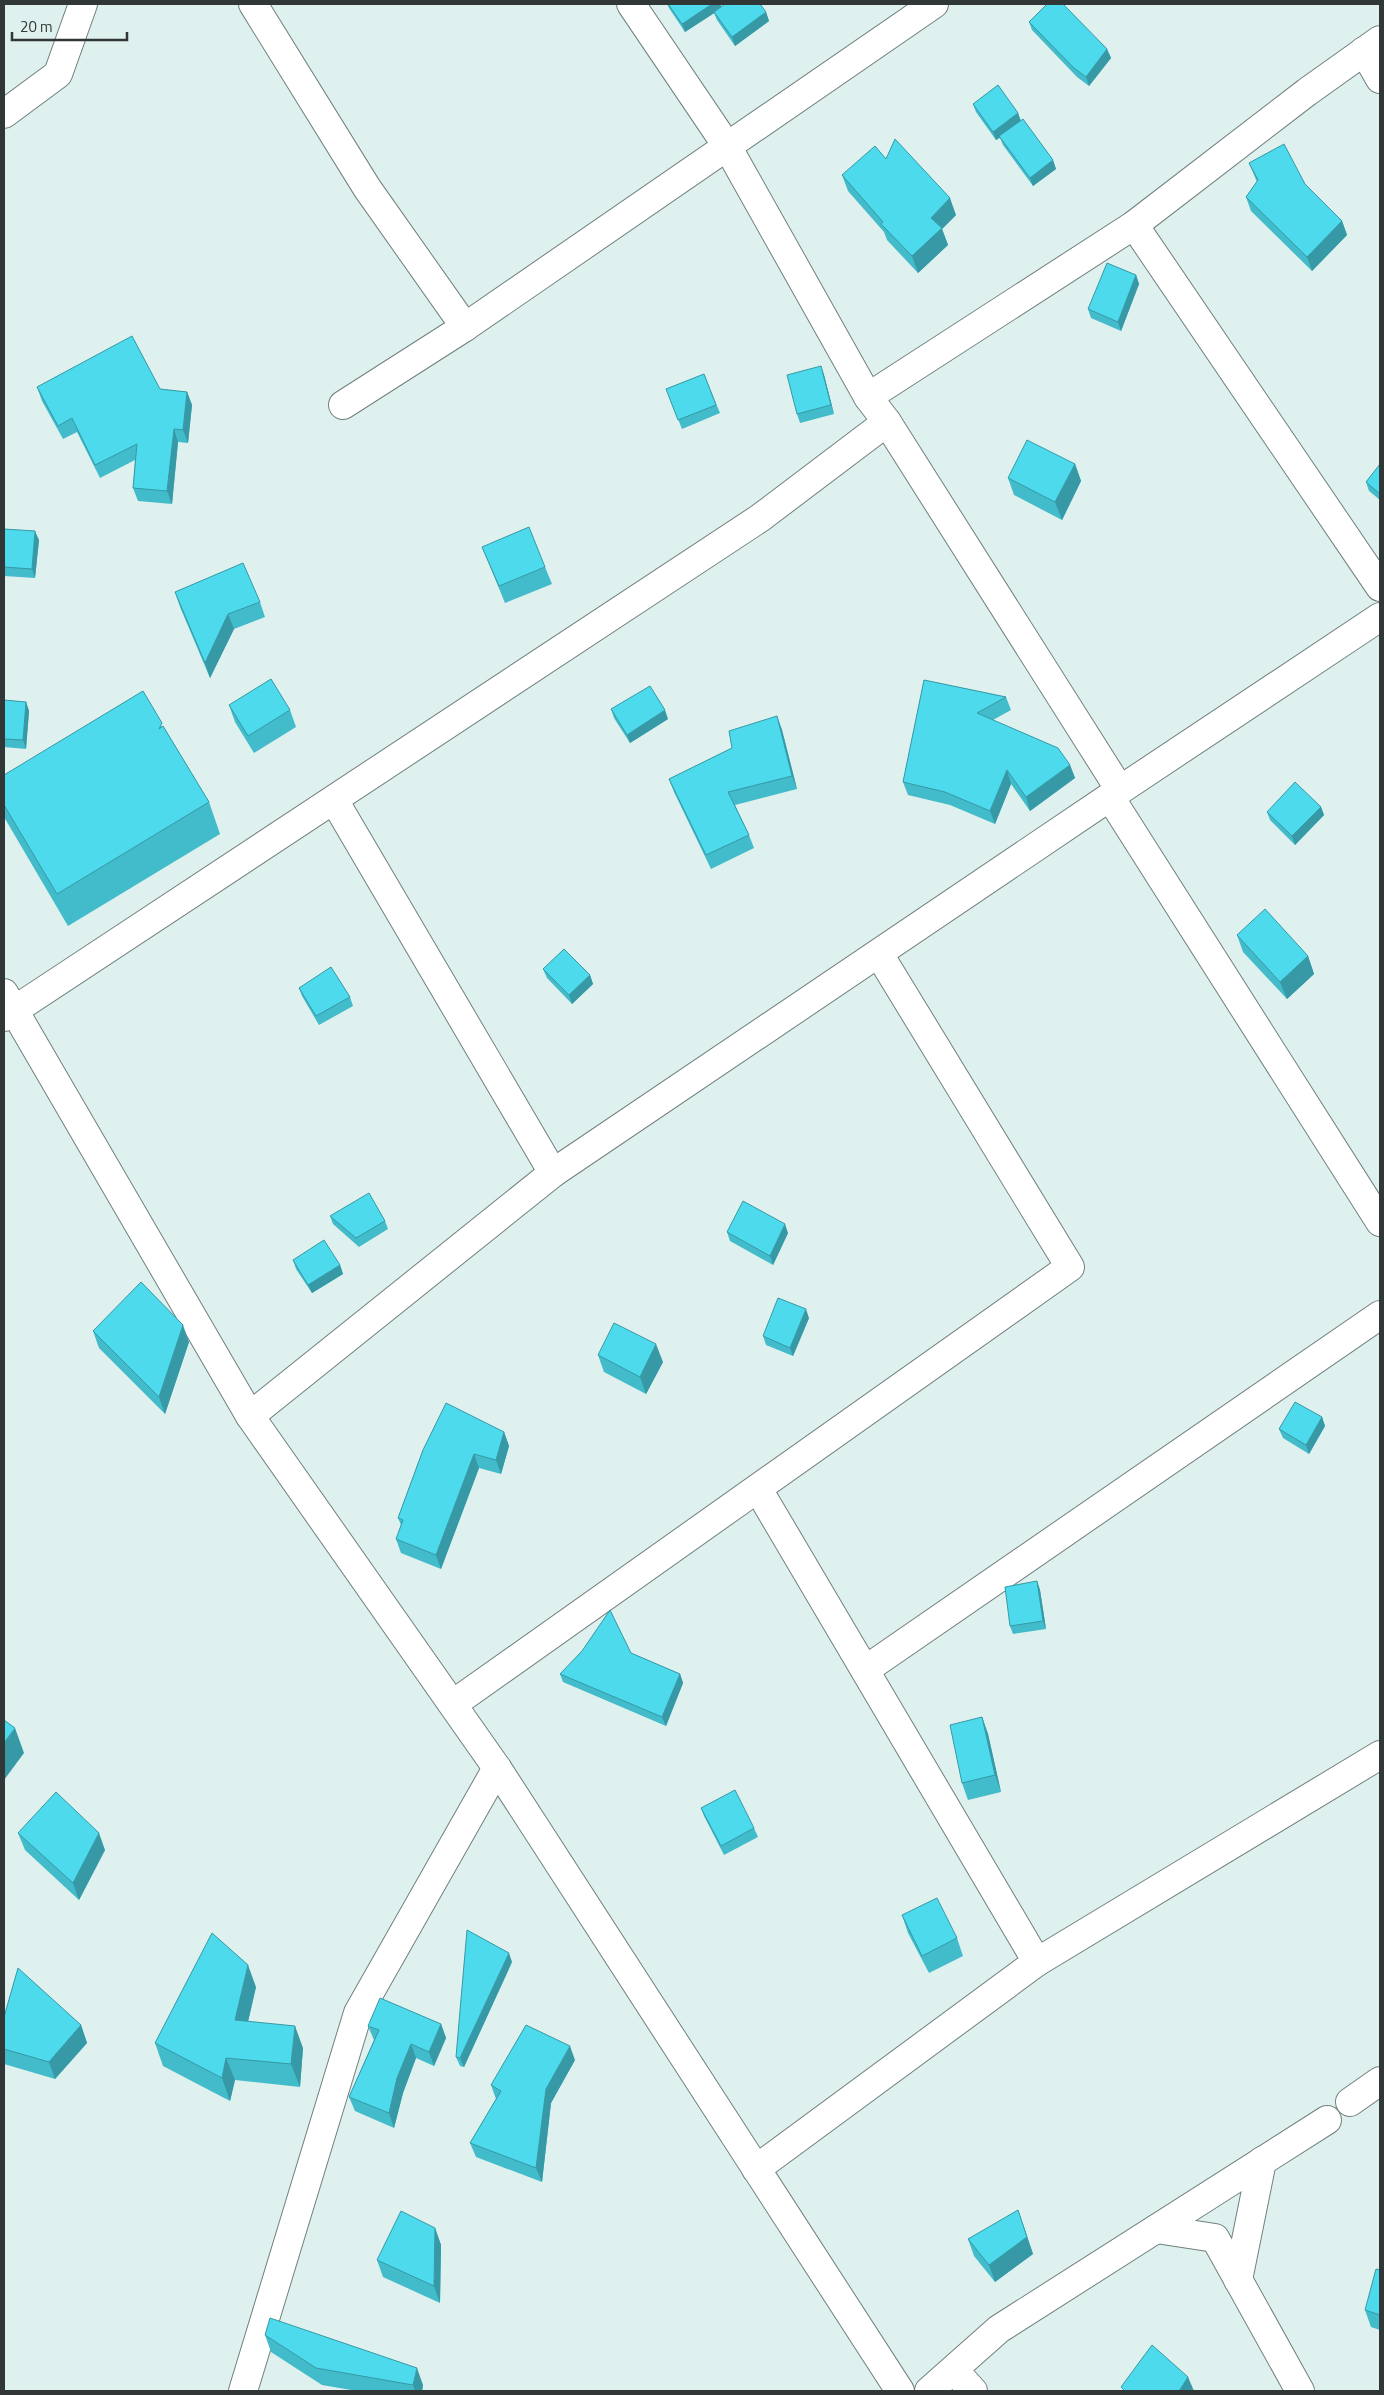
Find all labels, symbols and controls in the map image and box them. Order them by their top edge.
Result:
scale bar [12,10,128,42]
text: 20 m [20,15,53,38]

